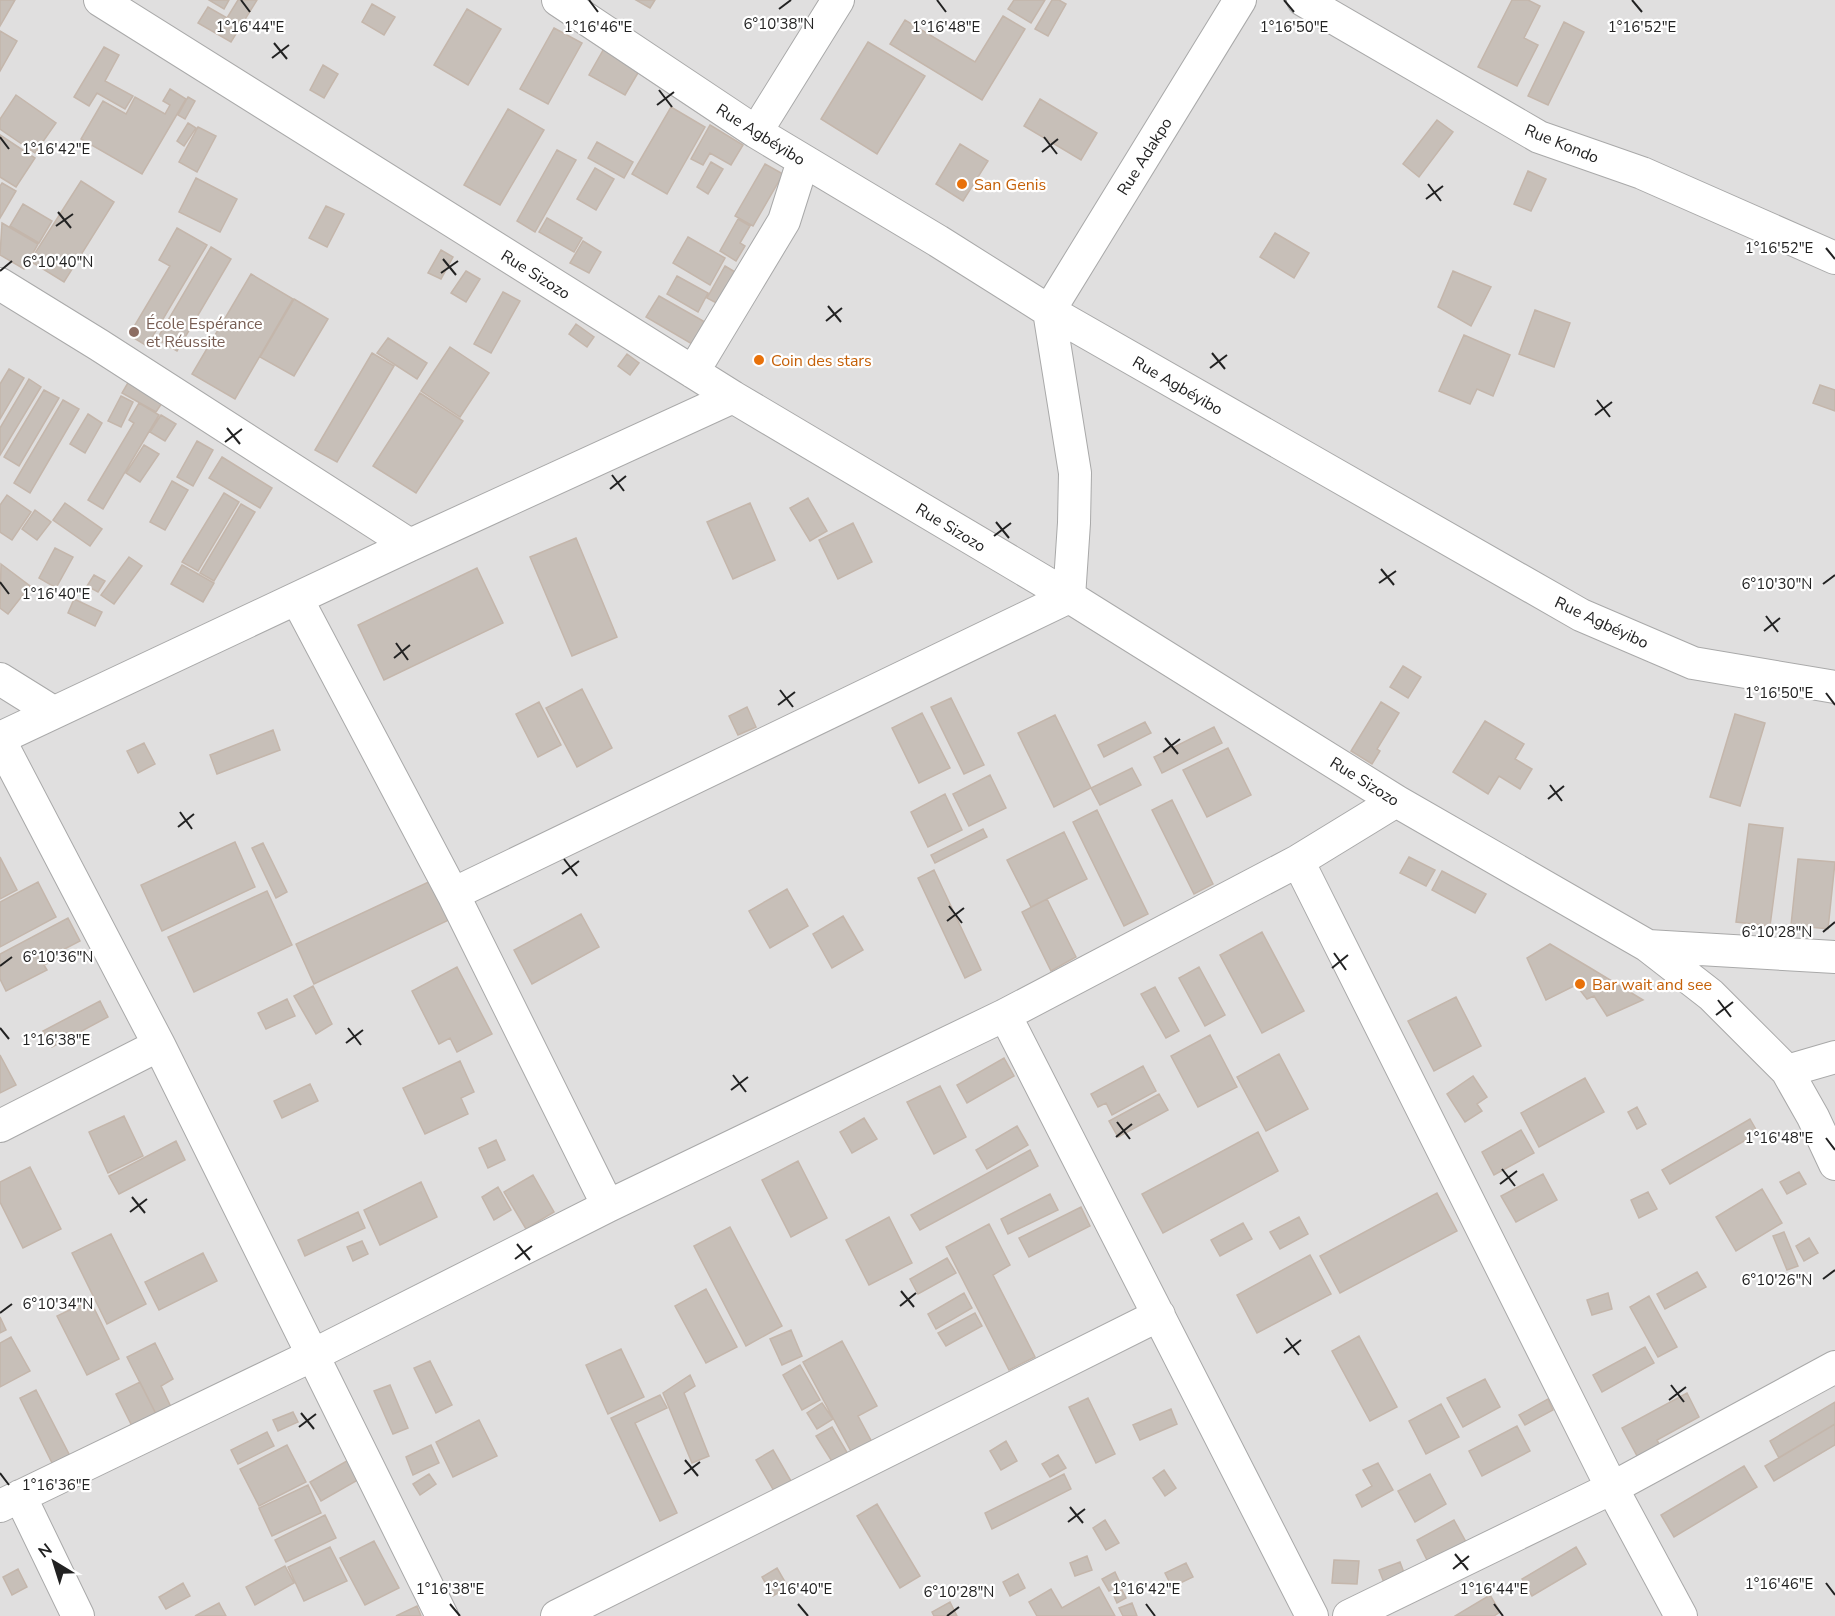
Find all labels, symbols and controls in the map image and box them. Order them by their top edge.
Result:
text: 6°10'38"N [744,14,814,34]
text: 1°16'44"E [216,17,284,37]
text: 1°16'46"E [564,17,632,37]
text: 1°16'48"E [912,17,980,37]
text: 1°16'50"E [1260,17,1328,37]
text: 1°16'52"E [1608,17,1676,37]
street label: Rue Agbéyibo [712,99,809,171]
street label: Rue Adakpo [1112,113,1178,200]
street label: Rue Kondo [1521,119,1602,169]
text: 1°16'42"E [22,139,90,159]
place label: San Genis [974,174,1046,196]
marker: San Genis [955,177,969,191]
text: 1°16'52"E [1745,238,1813,258]
street label: Rue Sizozo [497,245,574,305]
text: 6°10'40"N [23,252,93,272]
place label: École Espérance et Réussite [146,313,262,353]
marker: École Espérance et Réussite [127,325,141,339]
place label: Coin des stars [771,350,872,372]
street label: Rue Agbéyibo [1128,351,1227,421]
marker: Coin des stars [752,353,766,367]
street label: Rue Sizozo [911,498,990,557]
text: 6°10'30"N [1742,574,1812,594]
text: 1°16'40"E [22,584,90,604]
street label: Rue Agbéyibo [1551,592,1652,654]
text: 1°16'50"E [1745,683,1813,703]
street label: Rue Sizozo [1326,752,1403,812]
text: 6°10'28"N [1742,922,1812,942]
text: 6°10'36"N [23,947,93,967]
place label: Bar wait and see [1592,974,1712,996]
marker: Bar wait and see [1573,977,1587,991]
text: 1°16'38"E [22,1030,90,1050]
text: 1°16'48"E [1745,1128,1813,1148]
text: 6°10'26"N [1742,1270,1812,1290]
text: 6°10'34"N [23,1294,93,1314]
text: 1°16'36"E [22,1475,90,1495]
north arrow [24,1532,84,1592]
text: N [34,1539,57,1563]
text: 1°16'46"E [1745,1574,1813,1594]
text: 1°16'38"E [416,1579,484,1599]
text: 1°16'40"E [764,1579,832,1599]
text: 1°16'42"E [1112,1579,1180,1599]
text: 1°16'44"E [1460,1579,1528,1599]
text: 6°10'28"N [924,1582,994,1602]

